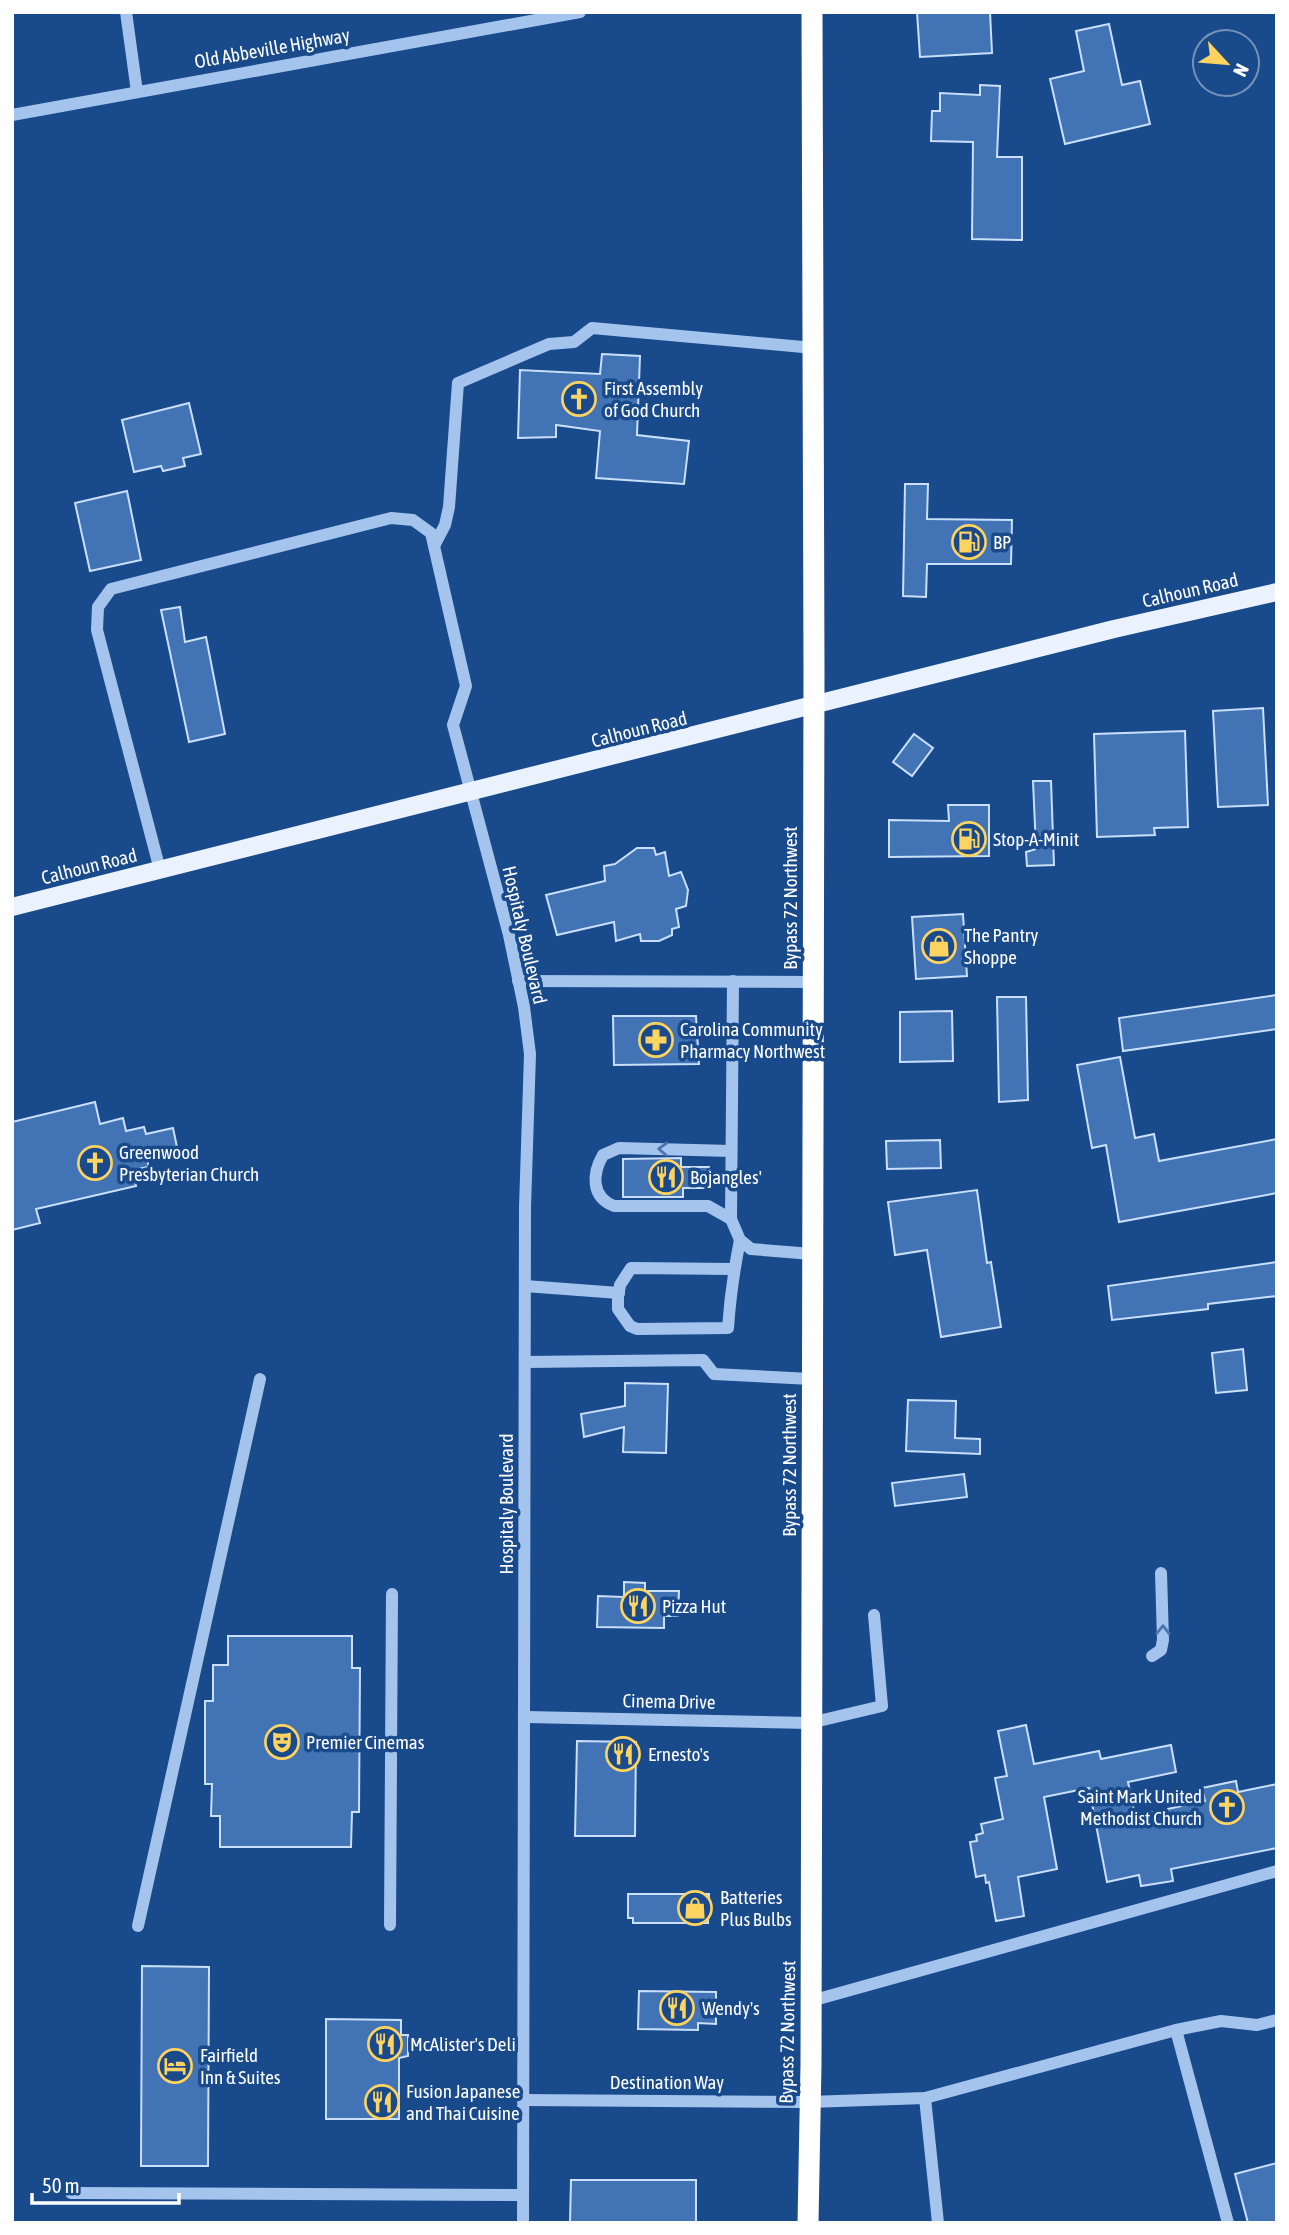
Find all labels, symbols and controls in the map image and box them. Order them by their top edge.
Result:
street label: Old Abbeville Highway [193,23,351,72]
north arrow [1191,28,1261,98]
text: N [1229,61,1254,80]
place label: First Assembly of God Church [604,377,703,421]
church icon: First Assembly of God Church [560,380,598,418]
fuel station icon: BP [950,523,988,561]
place label: BP [993,531,1011,553]
street label: Calhoun Road [1140,568,1240,612]
street label: Calhoun Road [589,706,689,752]
fuel station icon: Stop-A-Minit [950,820,988,858]
street label: Bypass 72 Northwest [779,826,801,970]
place label: Stop-A-Minit [993,828,1079,850]
street label: Calhoun Road [39,843,139,889]
street label: Hospitaly Boulevard [498,864,552,1006]
place label: The Pantry Shoppe [964,924,1038,968]
shop icon: The Pantry Shoppe [920,927,958,965]
place label: Carolina Community Pharmacy Northwest [680,1018,825,1062]
pharmacy icon: Carolina Community Pharmacy Northwest [637,1021,675,1059]
place label: Greenwood Presbyterian Church [119,1141,259,1185]
one-way arrow [657,1141,668,1157]
church icon: Greenwood Presbyterian Church [76,1144,114,1182]
restaurant icon: Bojangles' [647,1158,685,1196]
place label: Bojangles' [690,1166,762,1188]
street label: Bypass 72 Northwest [778,1393,800,1537]
street label: Hospitaly Boulevard [495,1433,517,1575]
restaurant icon: Pizza Hut [619,1587,657,1625]
place label: Pizza Hut [662,1595,726,1617]
one-way arrow [1155,1624,1171,1635]
street label: Cinema Drive [622,1689,716,1713]
theatre icon: Premier Cinemas [263,1723,301,1761]
place label: Premier Cinemas [306,1731,425,1753]
restaurant icon: Ernesto's [604,1735,642,1773]
place label: Ernesto's [648,1743,710,1765]
place label: Saint Mark United Methodist Church [1078,1785,1202,1829]
church icon: Saint Mark United Methodist Church [1208,1788,1246,1826]
place label: Batteries Plus Bulbs [720,1886,792,1930]
shop icon: Batteries Plus Bulbs [676,1889,714,1927]
street label: Bypass 72 Northwest [775,1960,799,2104]
restaurant icon: Wendy's [658,1989,696,2027]
place label: Wendy's [702,1997,760,2019]
restaurant icon: McAlister's Deli [366,2025,404,2063]
place label: McAlister's Deli [410,2033,516,2055]
place label: Fairfield Inn & Suites [200,2044,281,2088]
hotel icon: Fairfield Inn & Suites [156,2047,194,2085]
street label: Destination Way [610,2071,724,2093]
place label: Fusion Japanese and Thai Cuisine [406,2080,520,2124]
restaurant icon: Fusion Japanese and Thai Cuisine [363,2083,401,2121]
scale bar [32,2162,178,2206]
text: 50 m [42,2173,80,2197]

